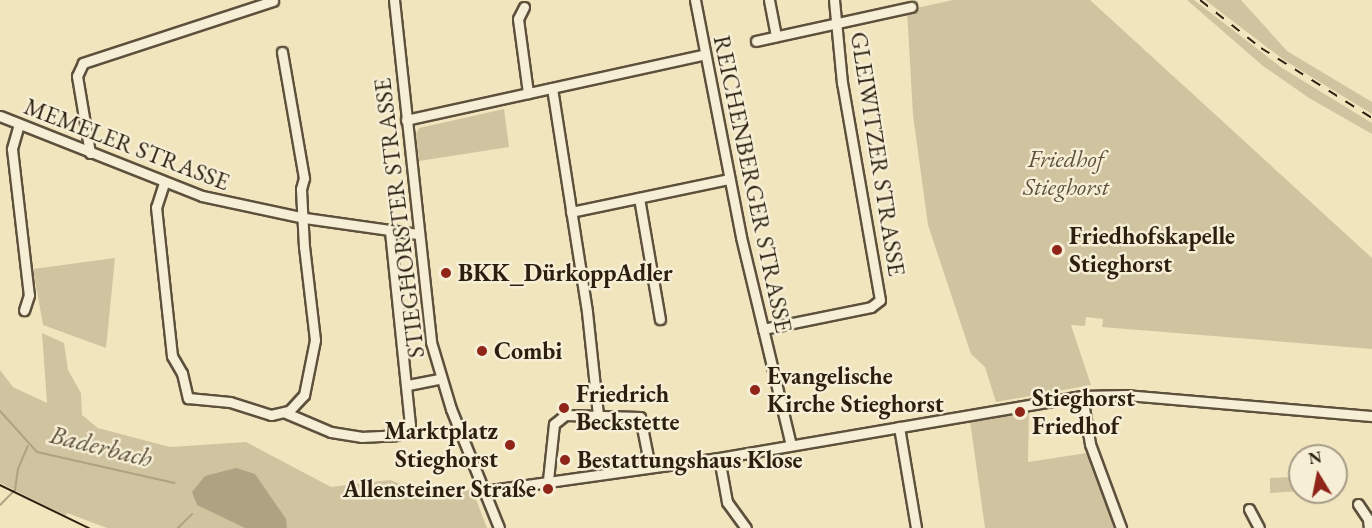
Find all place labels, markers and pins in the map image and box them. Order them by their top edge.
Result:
place label: Friedhofskapelle Stieghorst [1069,222,1235,278]
marker: Friedhofskapelle Stieghorst [1050,243,1064,257]
place label: BKK_DürkoppAdler [458,259,673,287]
marker: BKK_DürkoppAdler [439,266,453,280]
place label: Combi [494,337,562,365]
marker: Combi [475,344,489,358]
place label: Evangelische Kirche Stieghorst [767,362,944,418]
place label: Friedrich Beckstette [576,380,679,436]
marker: Evangelische Kirche Stieghorst [748,383,762,397]
place label: Stieghorst Friedhof [1032,384,1135,440]
marker: Friedrich Beckstette [557,401,571,415]
marker: Stieghorst Friedhof [1013,405,1027,419]
place label: Marktplatz Stieghorst [384,417,498,473]
marker: Marktplatz Stieghorst [503,438,517,452]
place label: Bestattungshaus Klose [577,446,803,474]
marker: Bestattungshaus Klose [558,453,572,467]
place label: Allensteiner Straße [343,475,536,503]
marker: Allensteiner Straße [541,482,555,496]

